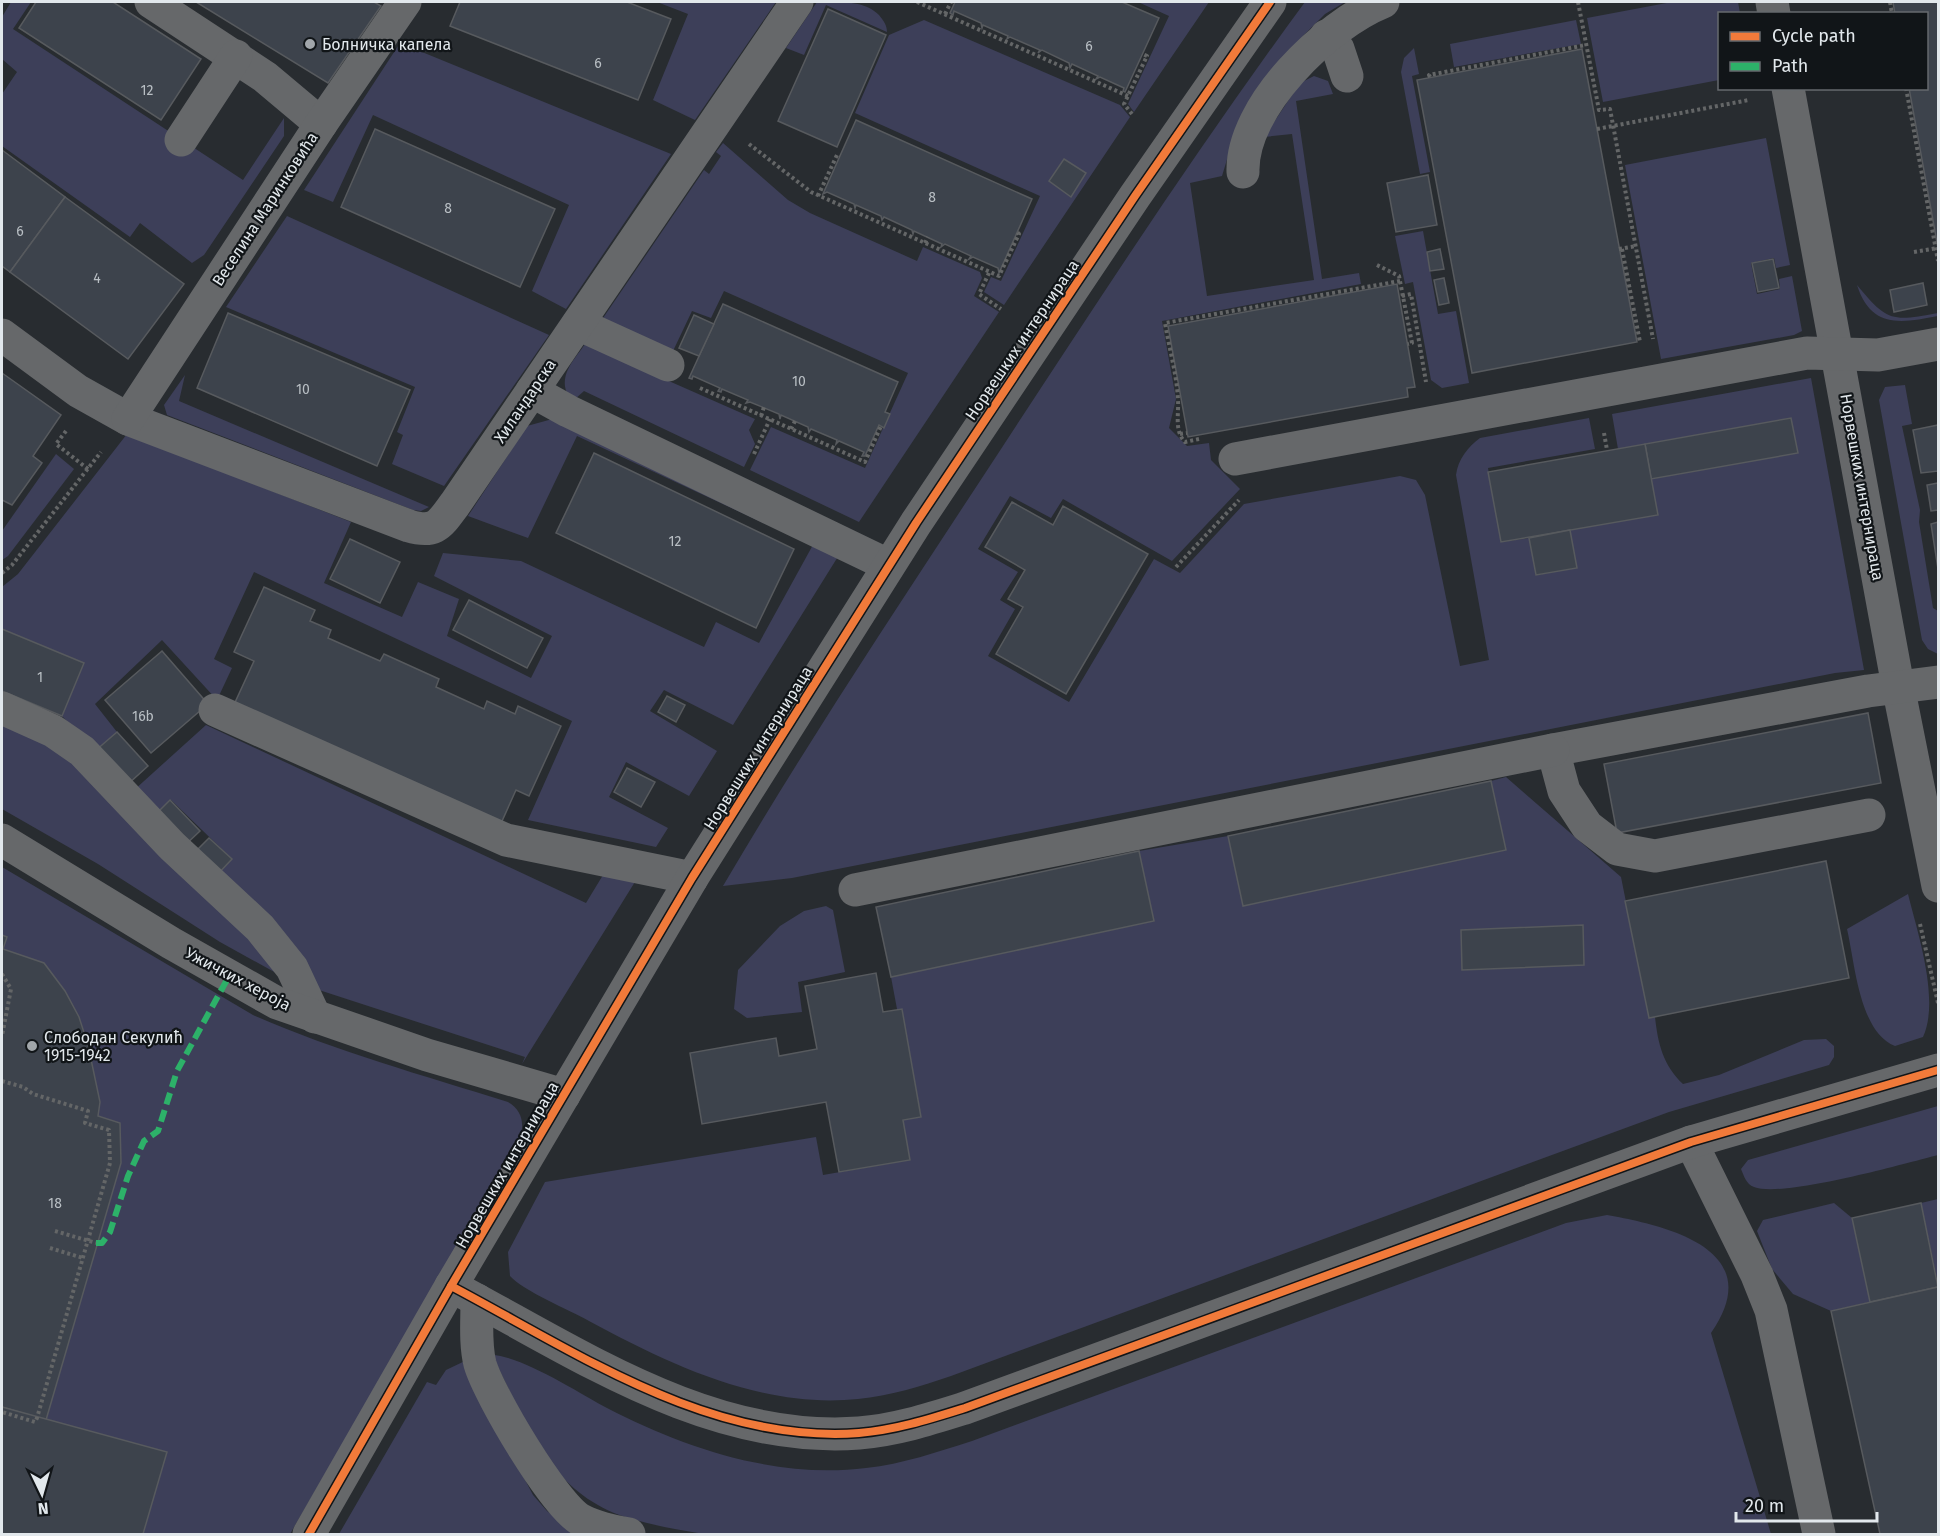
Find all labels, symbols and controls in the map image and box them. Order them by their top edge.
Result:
legend [1718,12,1928,90]
text: Cycle path [1772,25,1856,47]
place label: Болничка капела [322,35,451,54]
marker: Болничка капела [303,37,317,51]
house number: 6 [1085,38,1093,55]
house number: 6 [594,55,602,72]
text: Path [1772,55,1808,77]
house number: 12 [141,82,154,99]
street label: Веселина Маринковића [208,128,322,290]
house number: 8 [928,189,936,206]
house number: 8 [444,200,452,217]
house number: 6 [16,223,24,240]
street label: Норвешких интернираца [961,256,1083,424]
house number: 4 [93,270,101,287]
street label: Хиландарска [490,355,560,447]
house number: 10 [792,373,806,390]
house number: 10 [296,381,310,398]
street label: Норвешких интернираца [1836,392,1888,582]
house number: 12 [669,533,682,550]
street label: Норвешких интернираца [700,663,816,833]
house number: 1 [37,669,43,686]
house number: 16b [132,708,154,725]
street label: Ужичких хероја [182,943,294,1015]
place label: Слободан Секулић 1915-1942 [44,1028,183,1065]
marker: Слободан Секулић 1915-1942 [25,1039,39,1053]
street label: Норвешких интернираца [451,1078,563,1252]
house number: 18 [48,1195,62,1212]
north arrow [12,1464,72,1524]
scale bar [1736,1485,1877,1523]
text: 20 m [1745,1495,1784,1517]
text: N [37,1499,49,1518]

